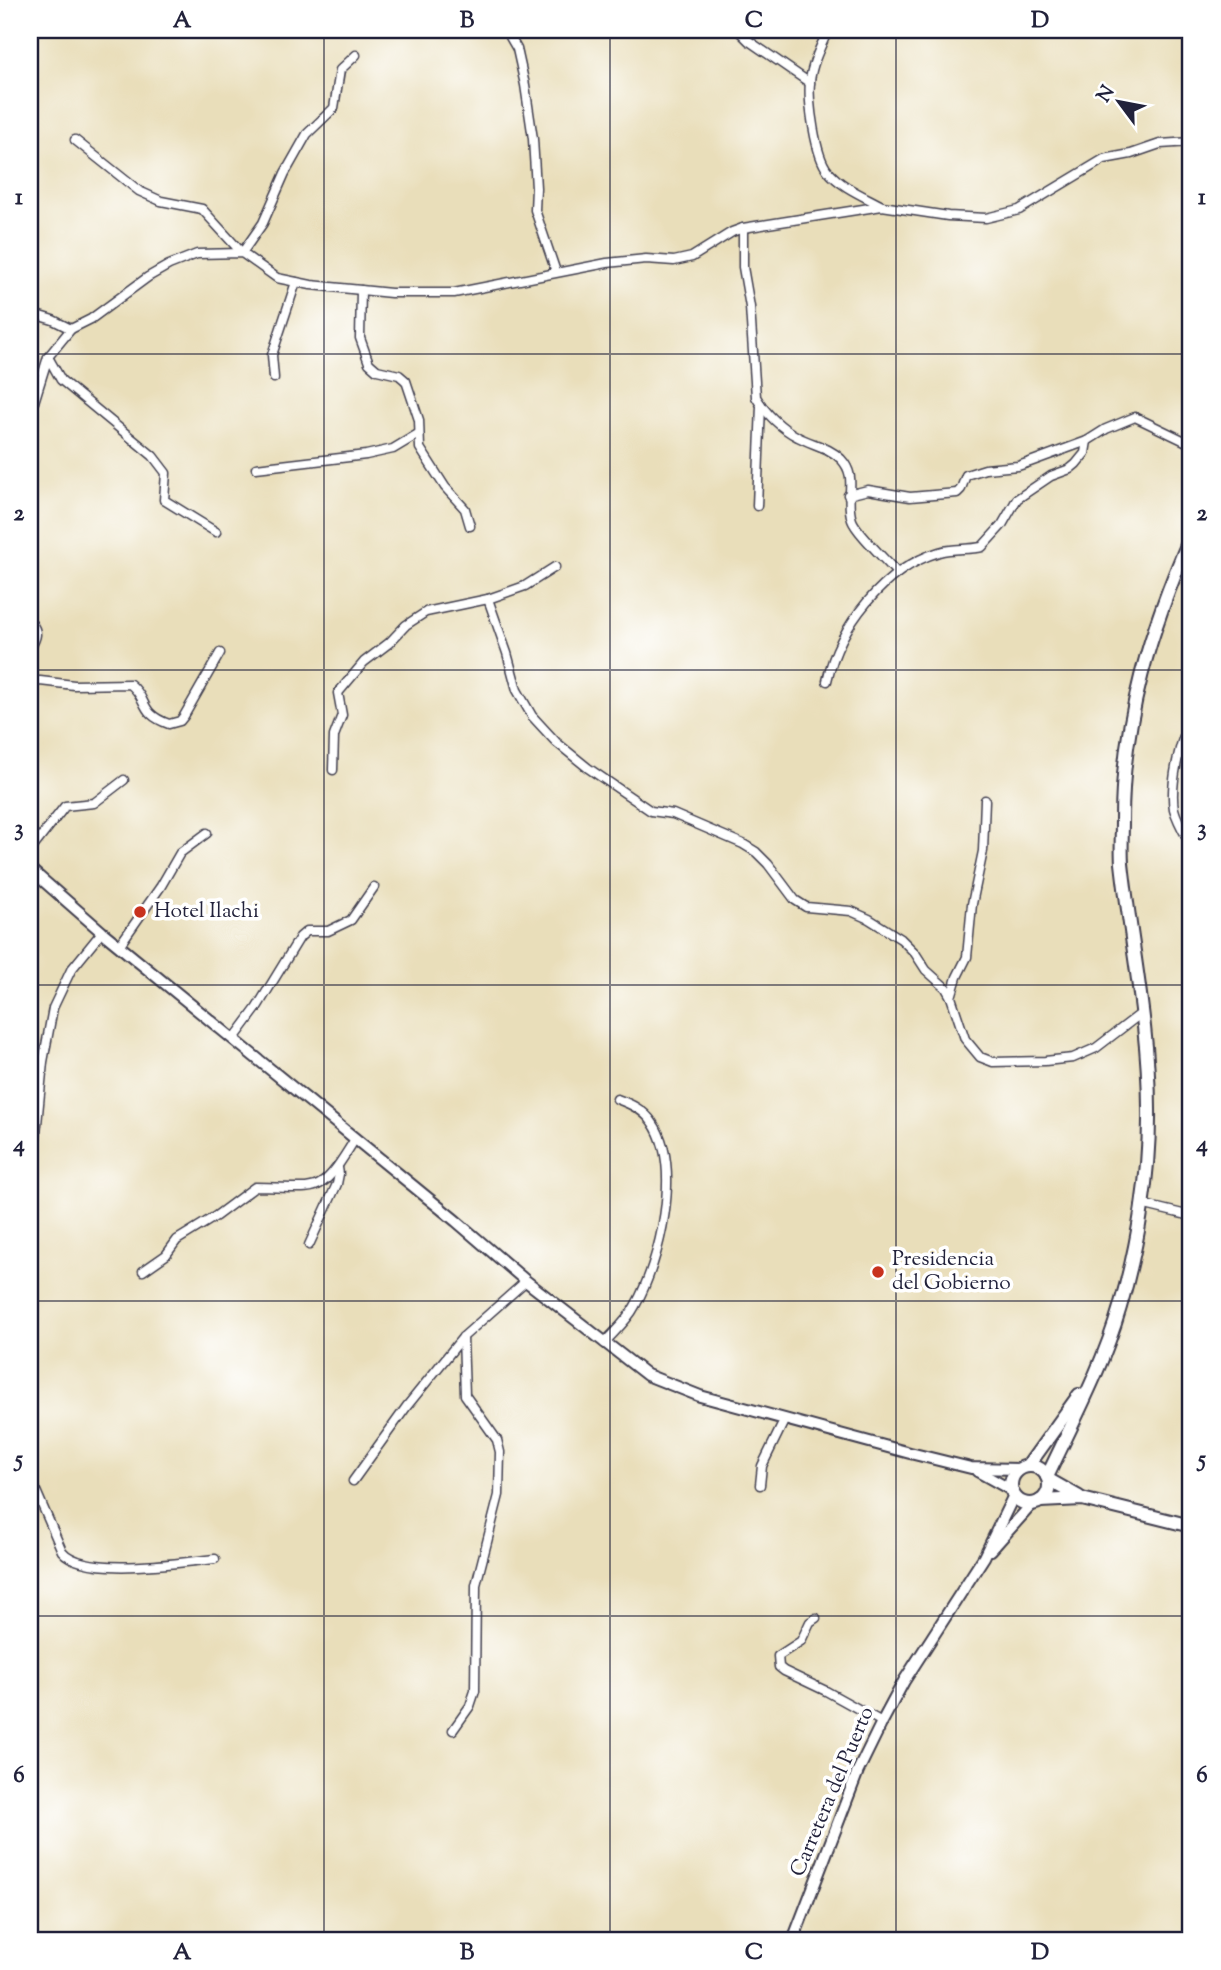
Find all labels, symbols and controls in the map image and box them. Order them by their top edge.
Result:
text: A [173,5,192,38]
text: B [460,5,475,38]
text: C [745,5,763,38]
text: D [1031,5,1049,38]
north arrow [1084,66,1154,136]
text: N [1091,81,1122,108]
text: 1 [15,182,23,215]
text: 1 [1198,182,1206,215]
text: 2 [14,498,25,531]
text: 2 [1197,498,1208,531]
text: 3 [14,813,24,846]
text: 3 [1197,813,1207,846]
place label: Hotel Ilachi [154,897,259,927]
marker: Hotel Ilachi [132,904,148,920]
text: 4 [12,1129,25,1162]
text: 4 [1195,1129,1208,1162]
place label: Presidencia del Gobierno [892,1245,1011,1299]
marker: Presidencia del Gobierno [870,1264,886,1280]
text: 5 [13,1444,23,1477]
text: 5 [1196,1444,1206,1477]
street label: Carretera del Puerto [784,1702,882,1882]
text: 6 [13,1760,25,1793]
text: 6 [1196,1760,1208,1793]
text: A [173,1937,192,1970]
text: B [460,1937,475,1970]
text: C [745,1937,763,1970]
text: D [1031,1937,1049,1970]

